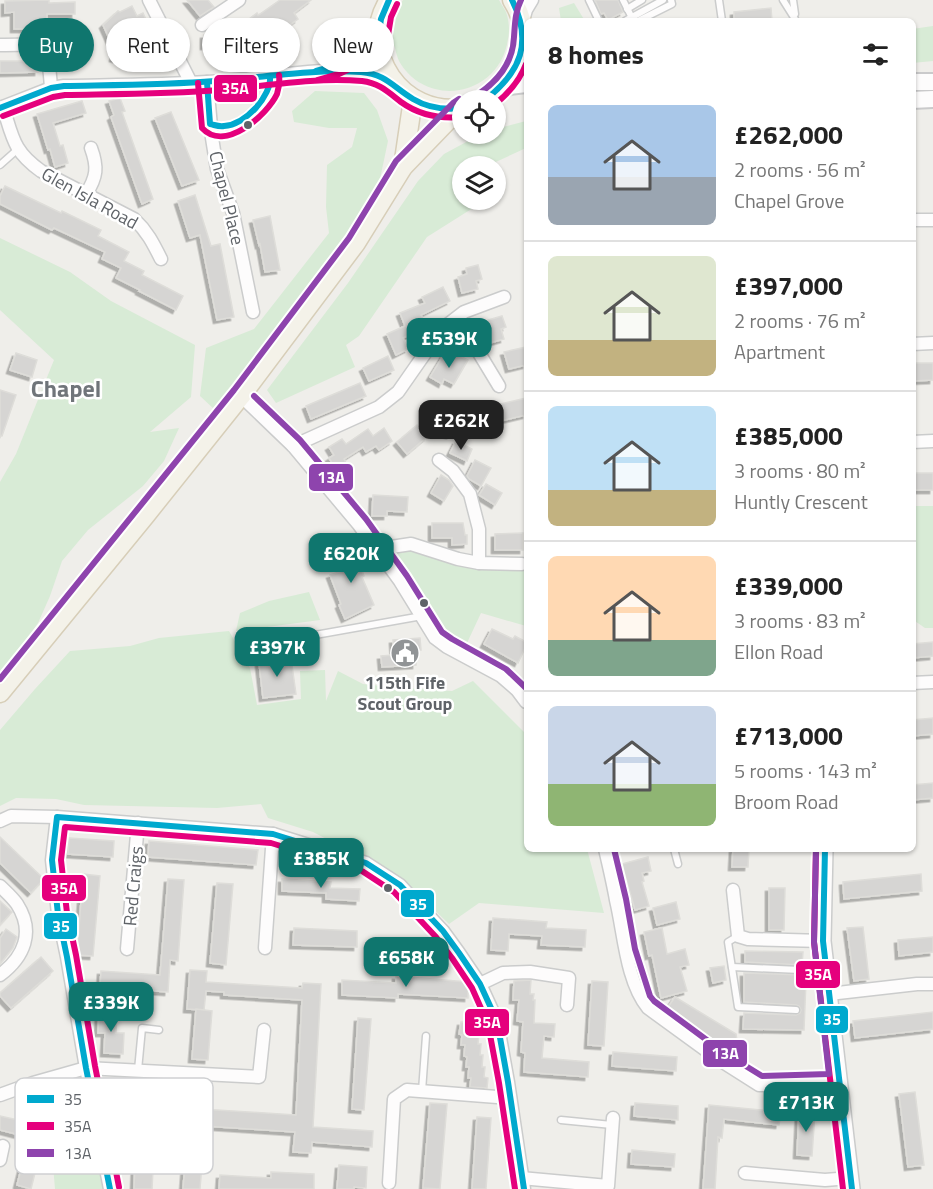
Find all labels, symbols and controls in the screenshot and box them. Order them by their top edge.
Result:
chip: Buy [18,18,94,72]
chip: Rent [106,18,190,72]
chip: Filters [202,18,300,72]
chip: New [312,18,394,72]
text: 8 homes [548,35,644,74]
icon: filters [859,38,892,71]
line badge: 35A [213,74,258,103]
text: 35A [221,76,249,100]
map controls [452,90,506,210]
button: locate [452,90,506,144]
text: £262,000 [734,115,843,154]
unlabelled marker [242,119,254,131]
icon: home [596,129,668,201]
street label: Chapel Place [202,148,252,248]
text: 2 rooms · 56 m² [734,154,866,185]
button: layers [452,156,506,210]
street label: Glen Isla Road [37,160,143,236]
text: Chapel Grove [734,185,844,216]
text: £397,000 [734,266,843,305]
icon: home [596,280,668,352]
text: 2 rooms · 76 m² [734,305,866,336]
pin: £539K [407,318,491,369]
text: £539K [421,322,477,353]
text: Apartment [734,336,825,367]
district label: Chapel [31,370,101,406]
pin: £262K [419,400,503,451]
text: £262K [433,404,489,435]
text: £385,000 [734,416,843,455]
icon: home [596,430,668,502]
text: 3 rooms · 80 m² [734,455,866,486]
line badge: 13A [308,463,354,492]
text: 13A [317,465,345,489]
text: Huntly Crescent [734,486,868,517]
pin: £620K [309,533,393,584]
text: £620K [323,537,379,568]
text: £339,000 [734,566,843,605]
icon: home [596,580,668,652]
unlabelled marker [418,597,430,609]
text: 3 rooms · 83 m² [734,605,866,636]
pin: £397K [235,627,319,678]
text: £397K [249,631,305,662]
text: Ellon Road [734,636,823,667]
public building icon: 115th Fife Scout Group [389,637,421,669]
place label: 115th Fife Scout Group [358,669,453,717]
text: £713,000 [734,716,843,755]
icon: home [596,730,668,802]
text: 5 rooms · 143 m² [734,755,877,786]
text: Broom Road [734,786,839,817]
pin: £385K [279,838,363,889]
text: £385K [293,842,349,873]
street label: Red Craigs [116,845,150,927]
line badge: 35A [41,874,87,902]
text: 35A [50,876,78,900]
unlabelled marker [382,882,394,894]
line badge: 35 [400,889,435,918]
text: 35 [409,892,427,916]
line badge: 35 [43,912,78,940]
text: 35 [52,914,70,938]
pin: £658K [364,937,448,988]
text: £658K [378,941,434,972]
line badge: 35A [795,960,841,989]
text: 35A [804,962,832,986]
pin: £339K [69,982,153,1033]
text: £339K [83,986,139,1017]
line badge: 35 [815,1005,849,1034]
text: 35 [823,1007,841,1031]
line badge: 35A [464,1008,510,1037]
text: 35A [473,1010,501,1034]
line badge: 13A [702,1039,748,1068]
text: 13A [711,1041,739,1065]
legend [15,1078,213,1174]
pin: £713K [764,1082,848,1133]
text: £713K [778,1086,834,1117]
text: 35 [64,1087,82,1111]
text: 35A [64,1114,92,1138]
text: 13A [64,1141,92,1165]

